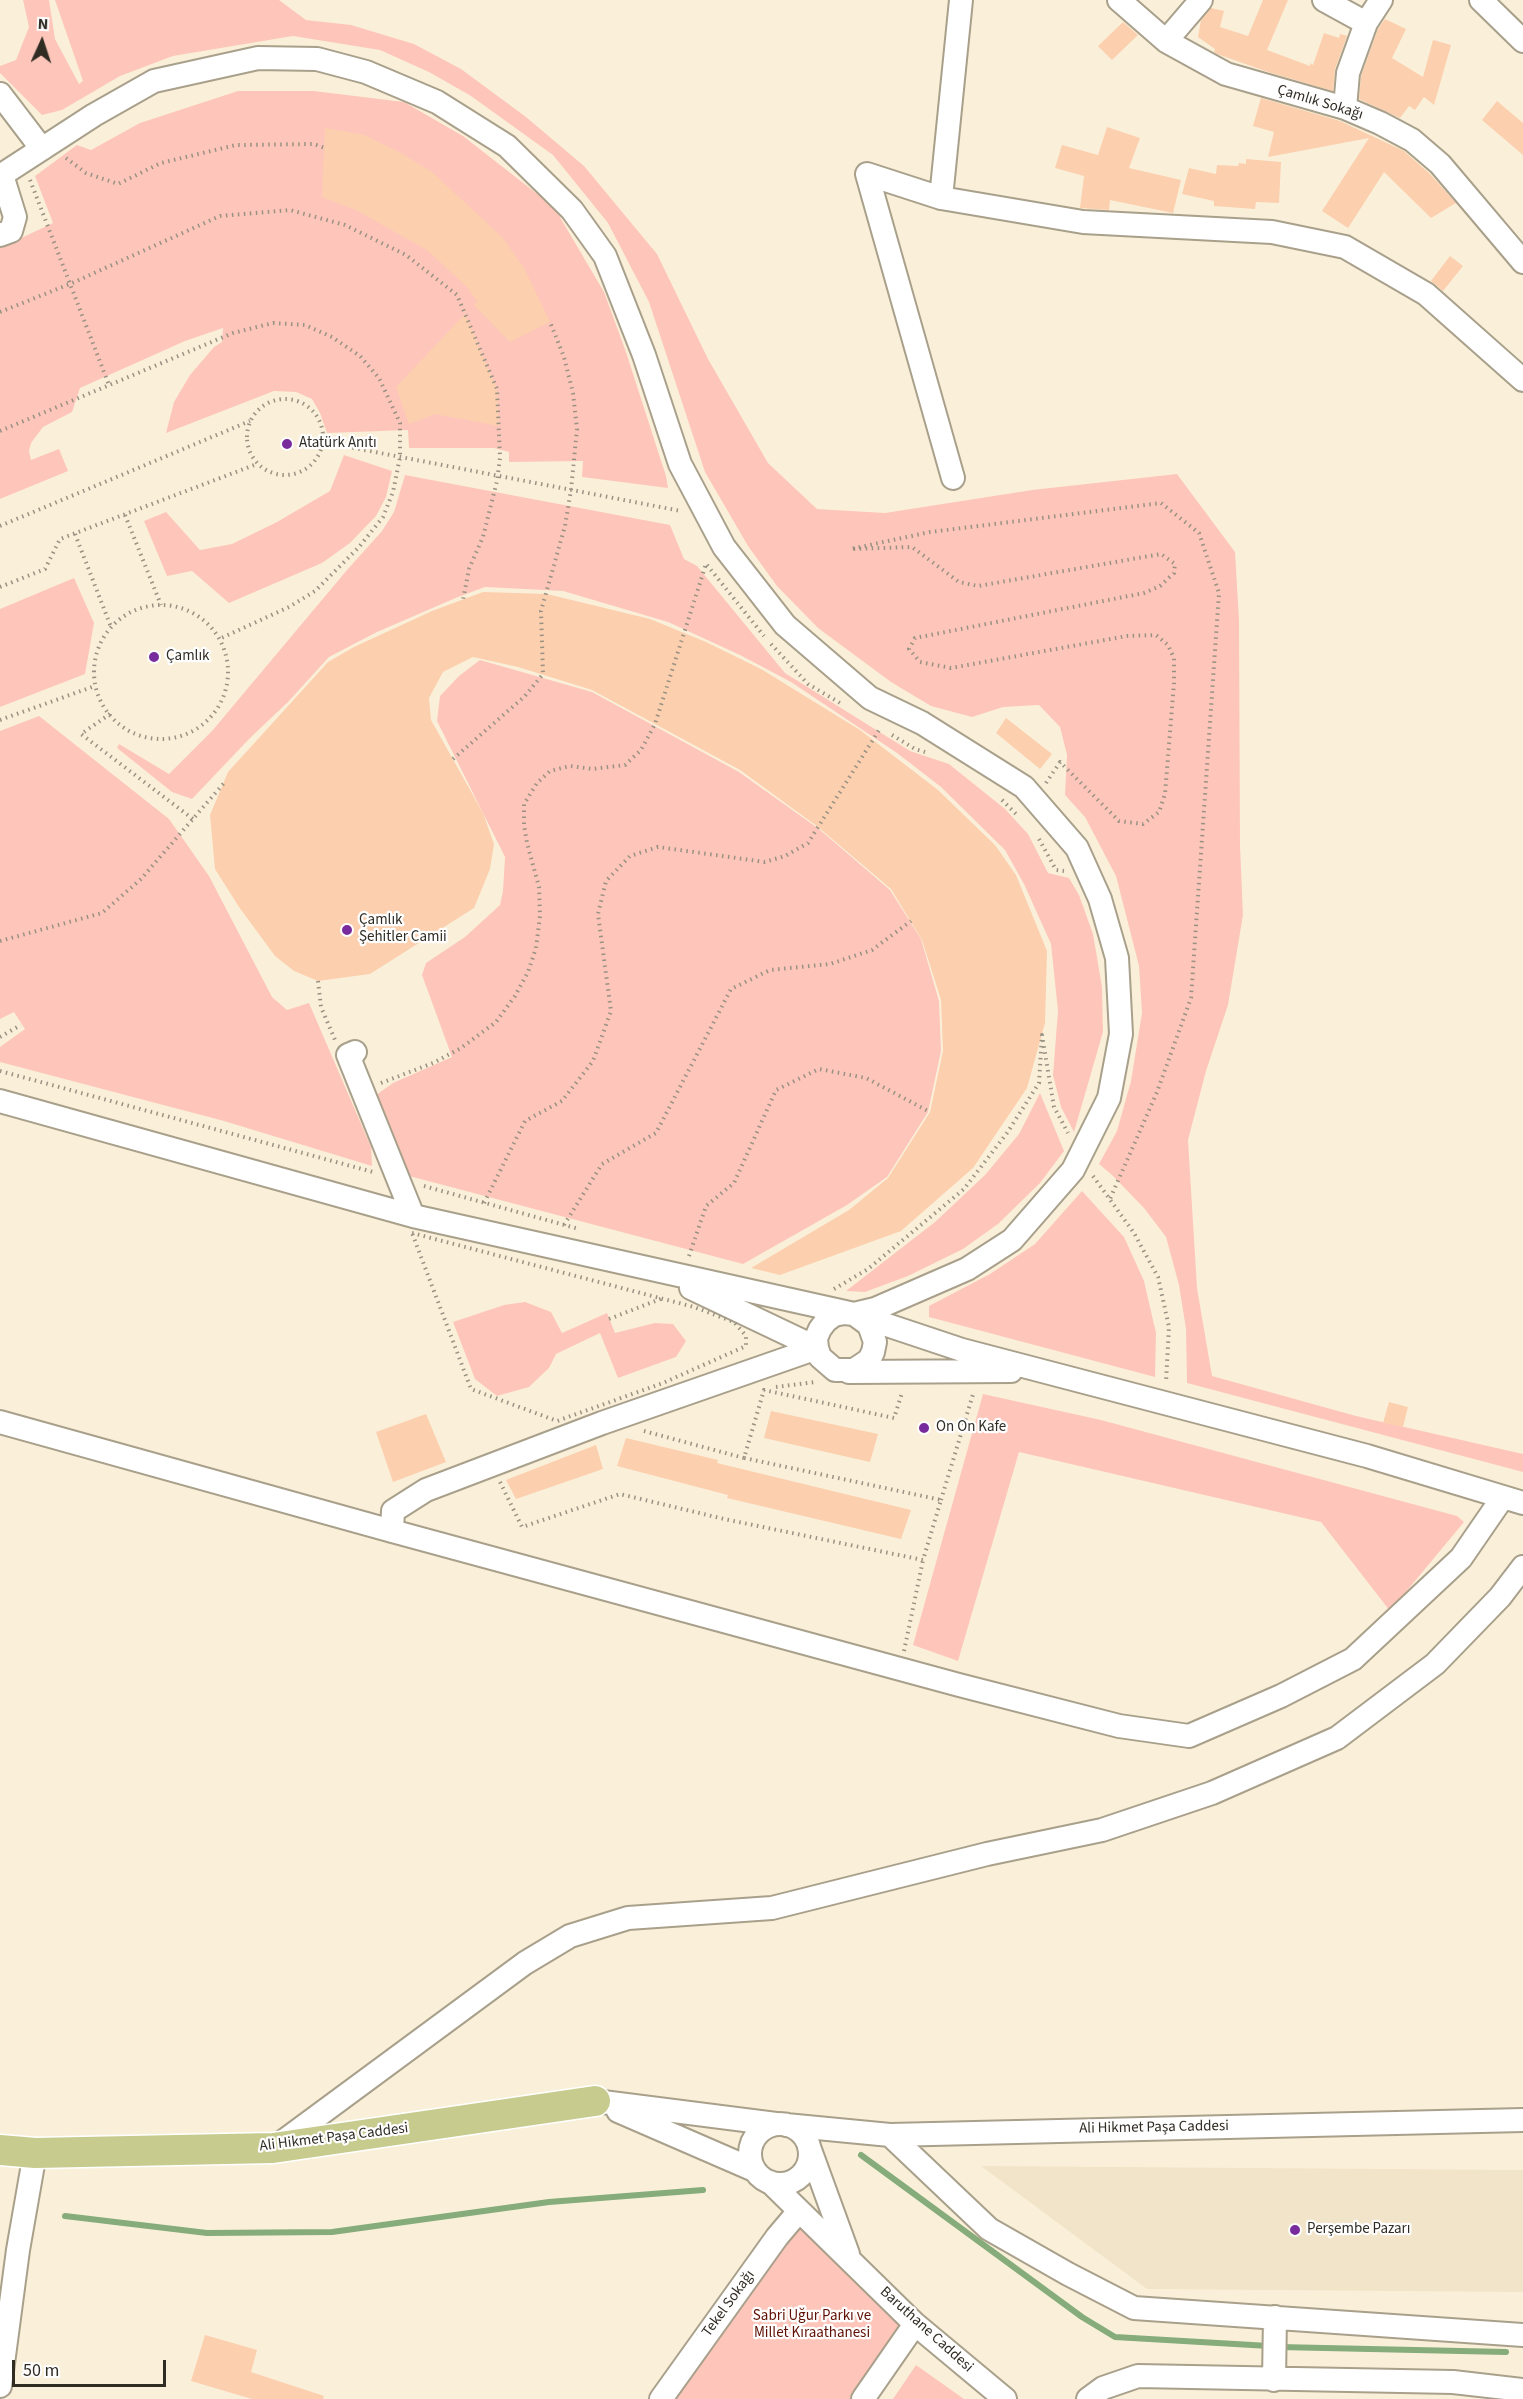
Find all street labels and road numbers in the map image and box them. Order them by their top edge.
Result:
street label: Çamlık Sokağı [1275,81,1365,125]
street label: Ali Hikmet Paşa Caddesi [1079,2118,1229,2138]
street label: Ali Hikmet Paşa Caddesi [259,2120,409,2156]
street label: Tekel Sokağı [699,2267,759,2341]
street label: Baruthane Caddesi [876,2283,976,2377]

